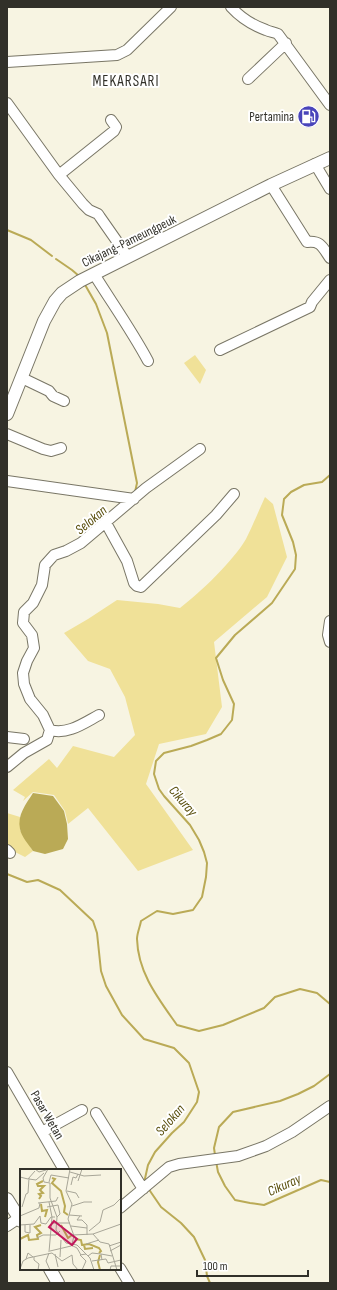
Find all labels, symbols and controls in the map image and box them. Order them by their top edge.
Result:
district label: MEKARSARI [92,72,160,91]
fuel station icon: Pertamina [296,104,322,130]
place label: Pertamina [249,109,294,125]
street label: Cikajang-Pameungpeuk [79,211,179,271]
water label: Selokan [72,502,110,538]
water label: Cikuray [165,782,201,820]
street label: Pasar Wetan [27,1088,67,1142]
water label: Selokan [152,1101,188,1139]
inset map [20,1169,121,1270]
water label: Cikuray [265,1170,304,1200]
scale bar [197,1252,308,1278]
text: 100 m [203,1259,228,1274]

